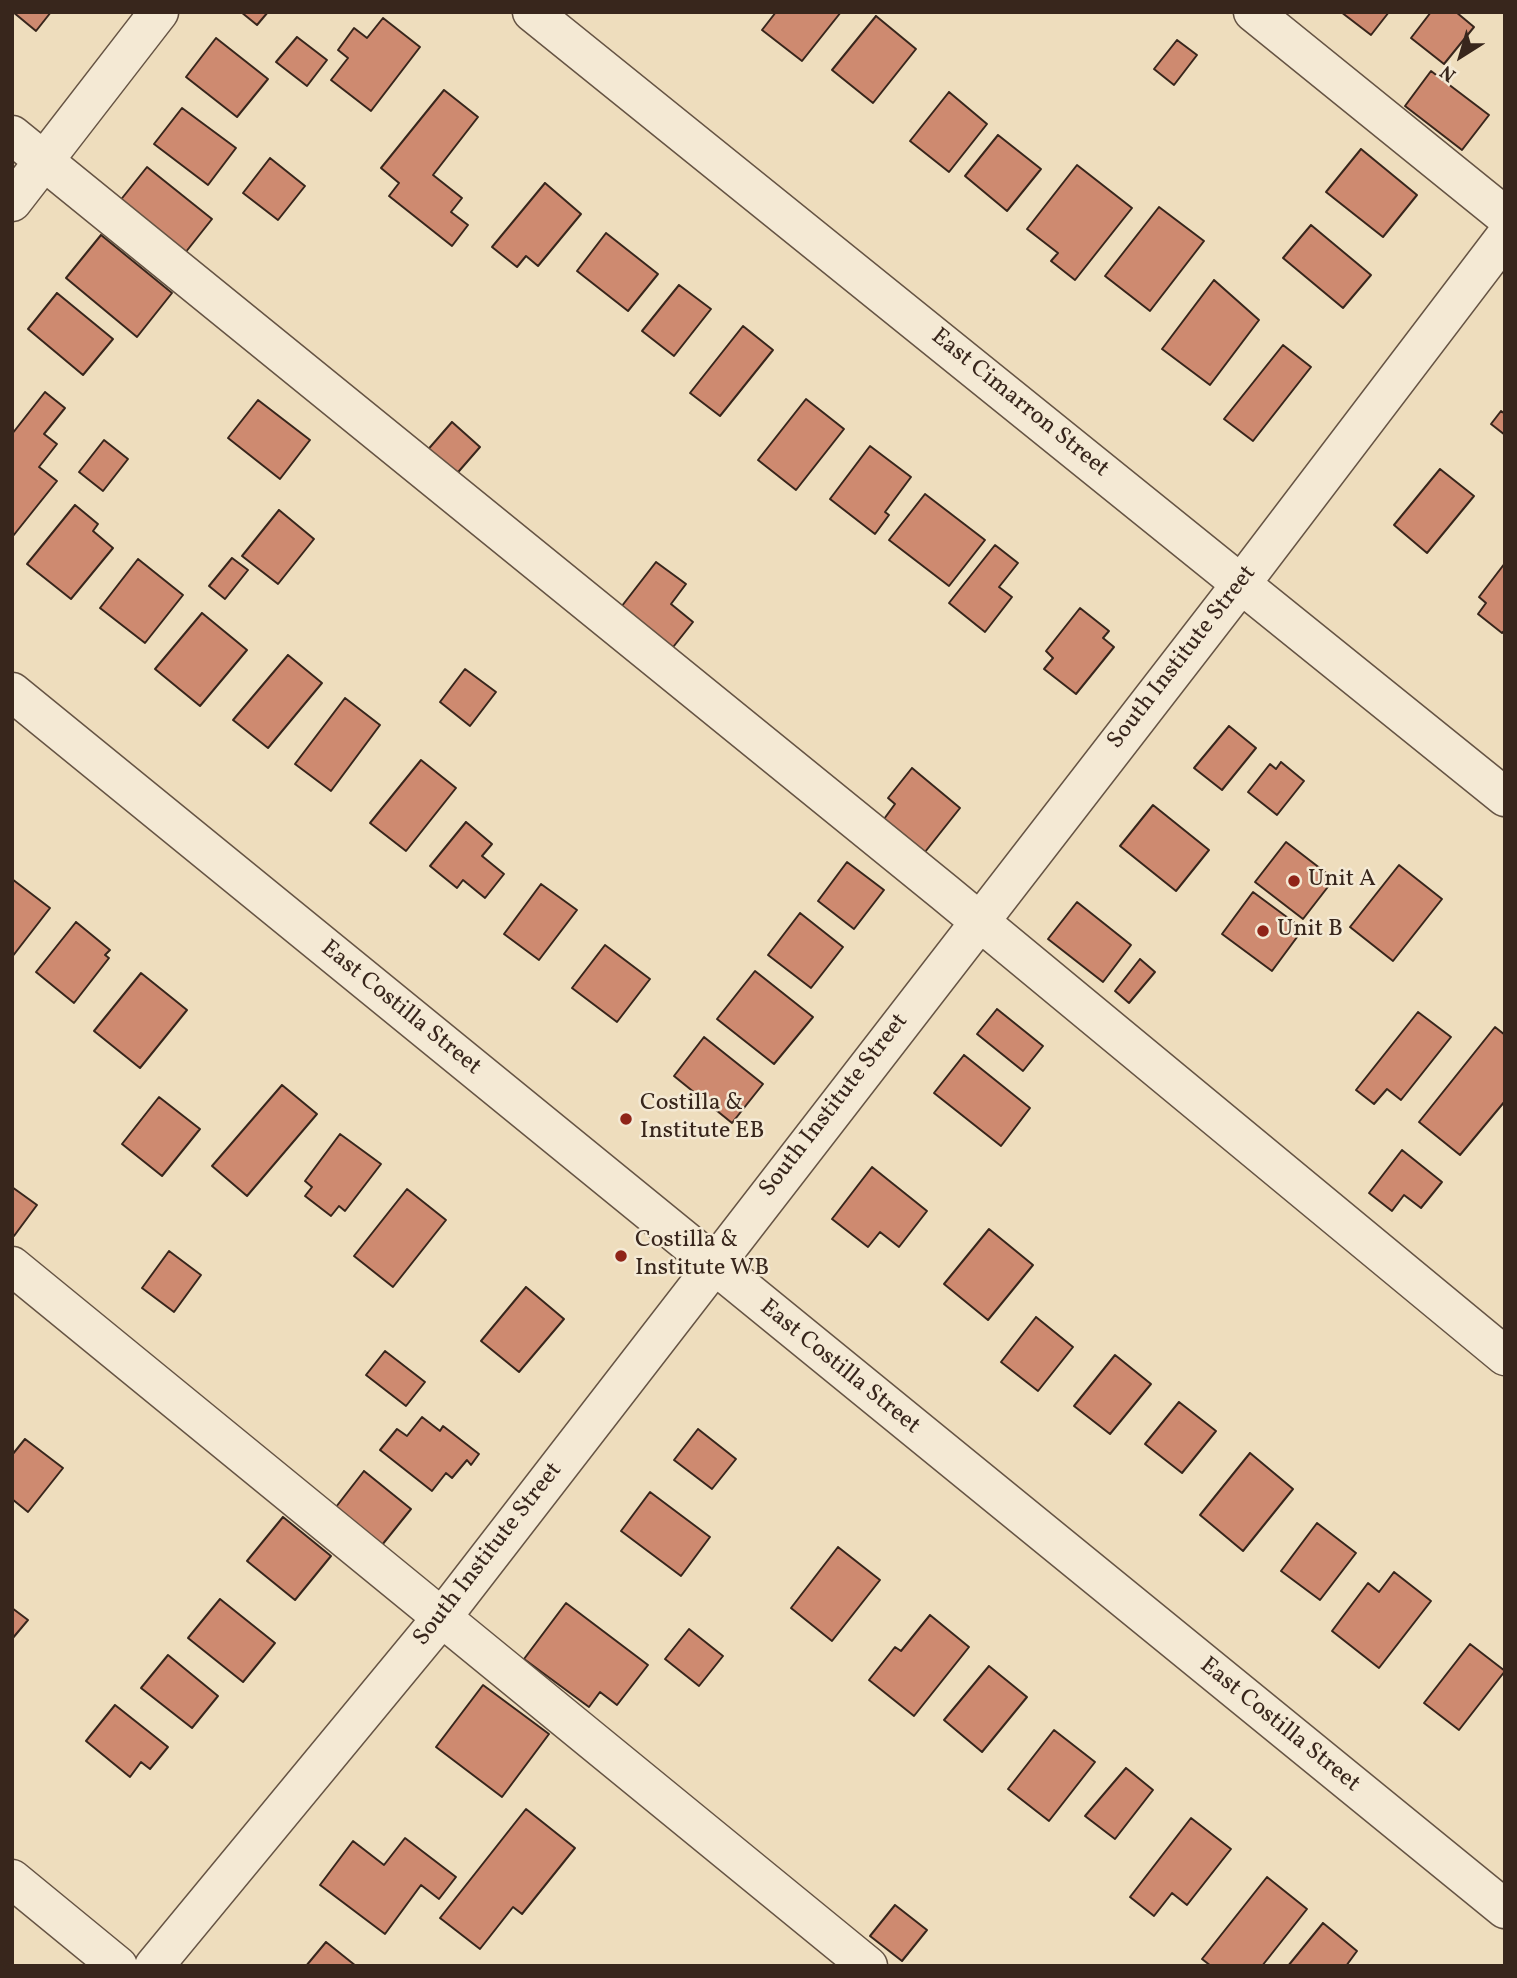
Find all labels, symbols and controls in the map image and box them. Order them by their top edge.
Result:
north arrow [1426,21,1496,91]
text: N [1435,58,1462,87]
street label: East Cimarron Street [924,323,1114,485]
street label: South Institute Street [1102,560,1264,756]
place label: Unit A [1308,867,1376,895]
marker: Unit A [1286,873,1302,889]
place label: Unit B [1277,917,1343,945]
marker: Unit B [1255,923,1271,939]
street label: East Costilla Street [314,935,486,1083]
street label: South Institute Street [754,1008,916,1204]
place label: Costilla & Institute EB [640,1091,764,1147]
marker: Costilla & Institute EB [618,1111,634,1127]
place label: Costilla & Institute WB [635,1228,769,1284]
marker: Costilla & Institute WB [613,1248,629,1264]
street label: East Costilla Street [753,1294,925,1442]
street label: South Institute Street [408,1457,570,1653]
street label: East Costilla Street [1193,1652,1365,1800]

